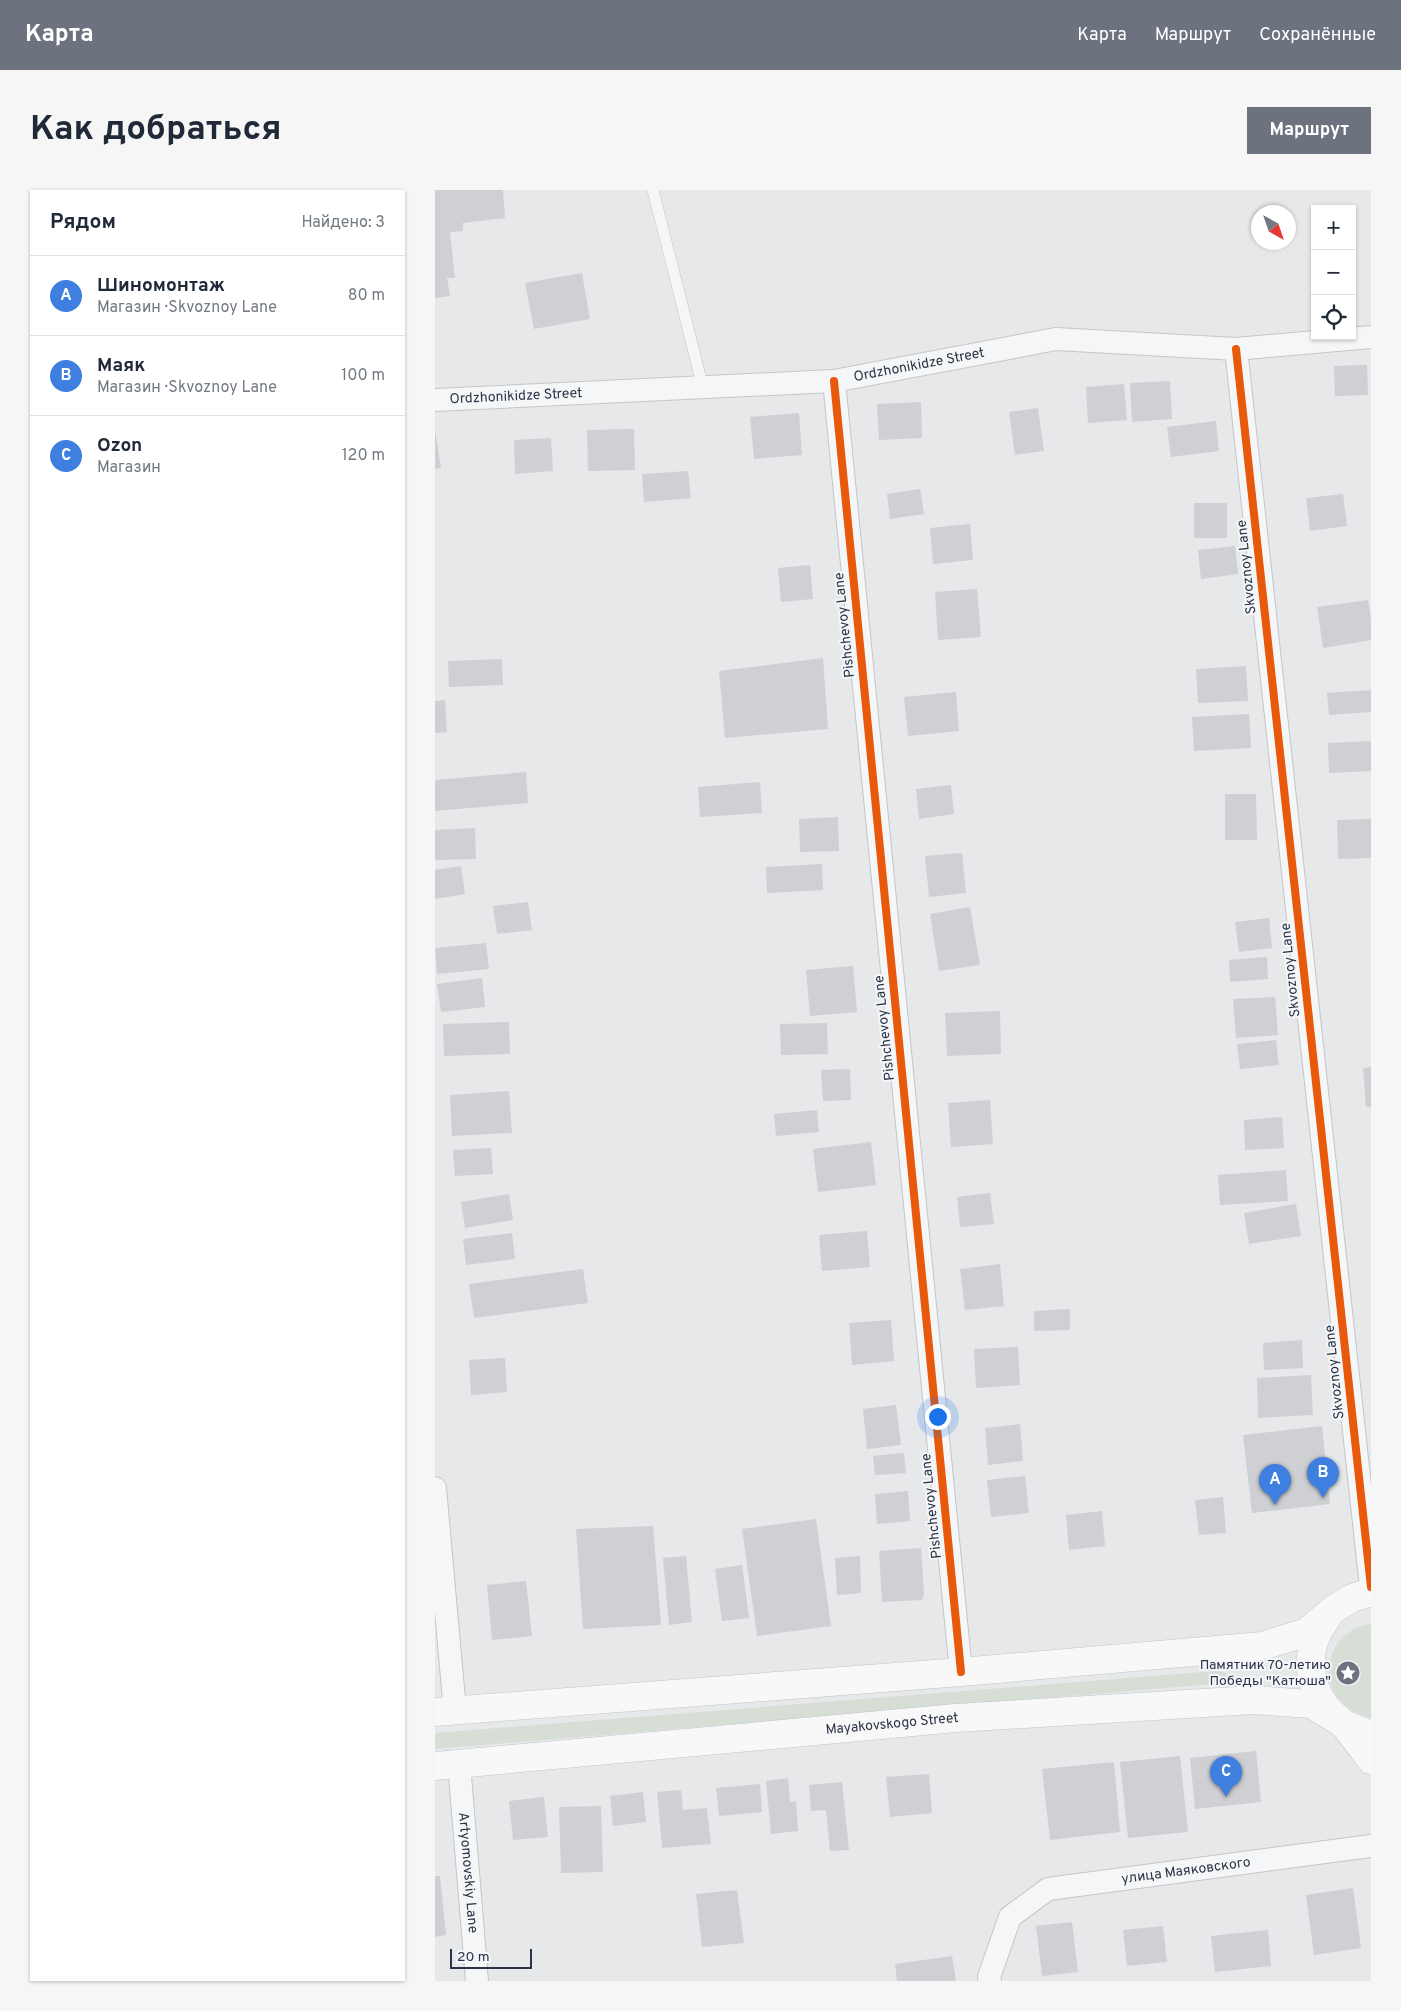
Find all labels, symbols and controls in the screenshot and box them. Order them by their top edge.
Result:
text: Карта [25,20,94,50]
text: Карта [1077,24,1127,47]
text: Маршрут [1155,24,1231,47]
text: Сохранённые [1259,24,1376,47]
button: Маршрут [1247,107,1371,154]
text: Как добраться [30,108,282,152]
north arrow [1251,205,1296,250]
map controls [1311,205,1356,340]
button: + [1311,205,1356,250]
text: Рядом [50,209,116,236]
text: Найдено: 3 [301,213,385,233]
button: − [1311,250,1356,295]
text: Шиномонтаж [97,274,225,298]
text: A [60,286,72,306]
text: 80 m [348,286,385,306]
button: locate [1311,295,1356,340]
text: Магазин · Skvoznoy Lane [97,298,277,318]
street label: Ordzhonikidze Street [852,344,986,386]
text: Маяк [97,354,145,378]
text: B [60,366,72,386]
text: 100 m [341,366,385,386]
text: Магазин · Skvoznoy Lane [97,378,277,398]
street label: Ordzhonikidze Street [449,384,583,408]
text: Ozon [97,434,142,458]
text: C [61,446,71,466]
text: 120 m [342,446,385,466]
text: Магазин [97,458,161,478]
street label: Skvoznoy Lane [1234,519,1260,615]
street label: Pishchevoy Lane [831,571,859,679]
street label: Skvoznoy Lane [1278,922,1304,1018]
street label: Pishchevoy Lane [871,974,899,1082]
street label: Skvoznoy Lane [1322,1324,1348,1420]
your location [925,1404,951,1430]
street label: Pishchevoy Lane [918,1452,946,1560]
pin: B [1307,1457,1339,1498]
pin: A [1259,1464,1291,1505]
place label: Памятник 70-летию Победы "Катюша" [1200,1657,1331,1690]
place icon: Памятник 70-летию Победы "Катюша" [1335,1660,1361,1686]
street label: Mayakovskogo Street [825,1709,959,1738]
pin: C [1210,1756,1242,1797]
street label: Artyomovskiy Lane [455,1811,481,1934]
street label: улица Маяковского [1120,1854,1252,1888]
scale bar [450,1946,533,1969]
text: 20 m [457,1949,490,1966]

